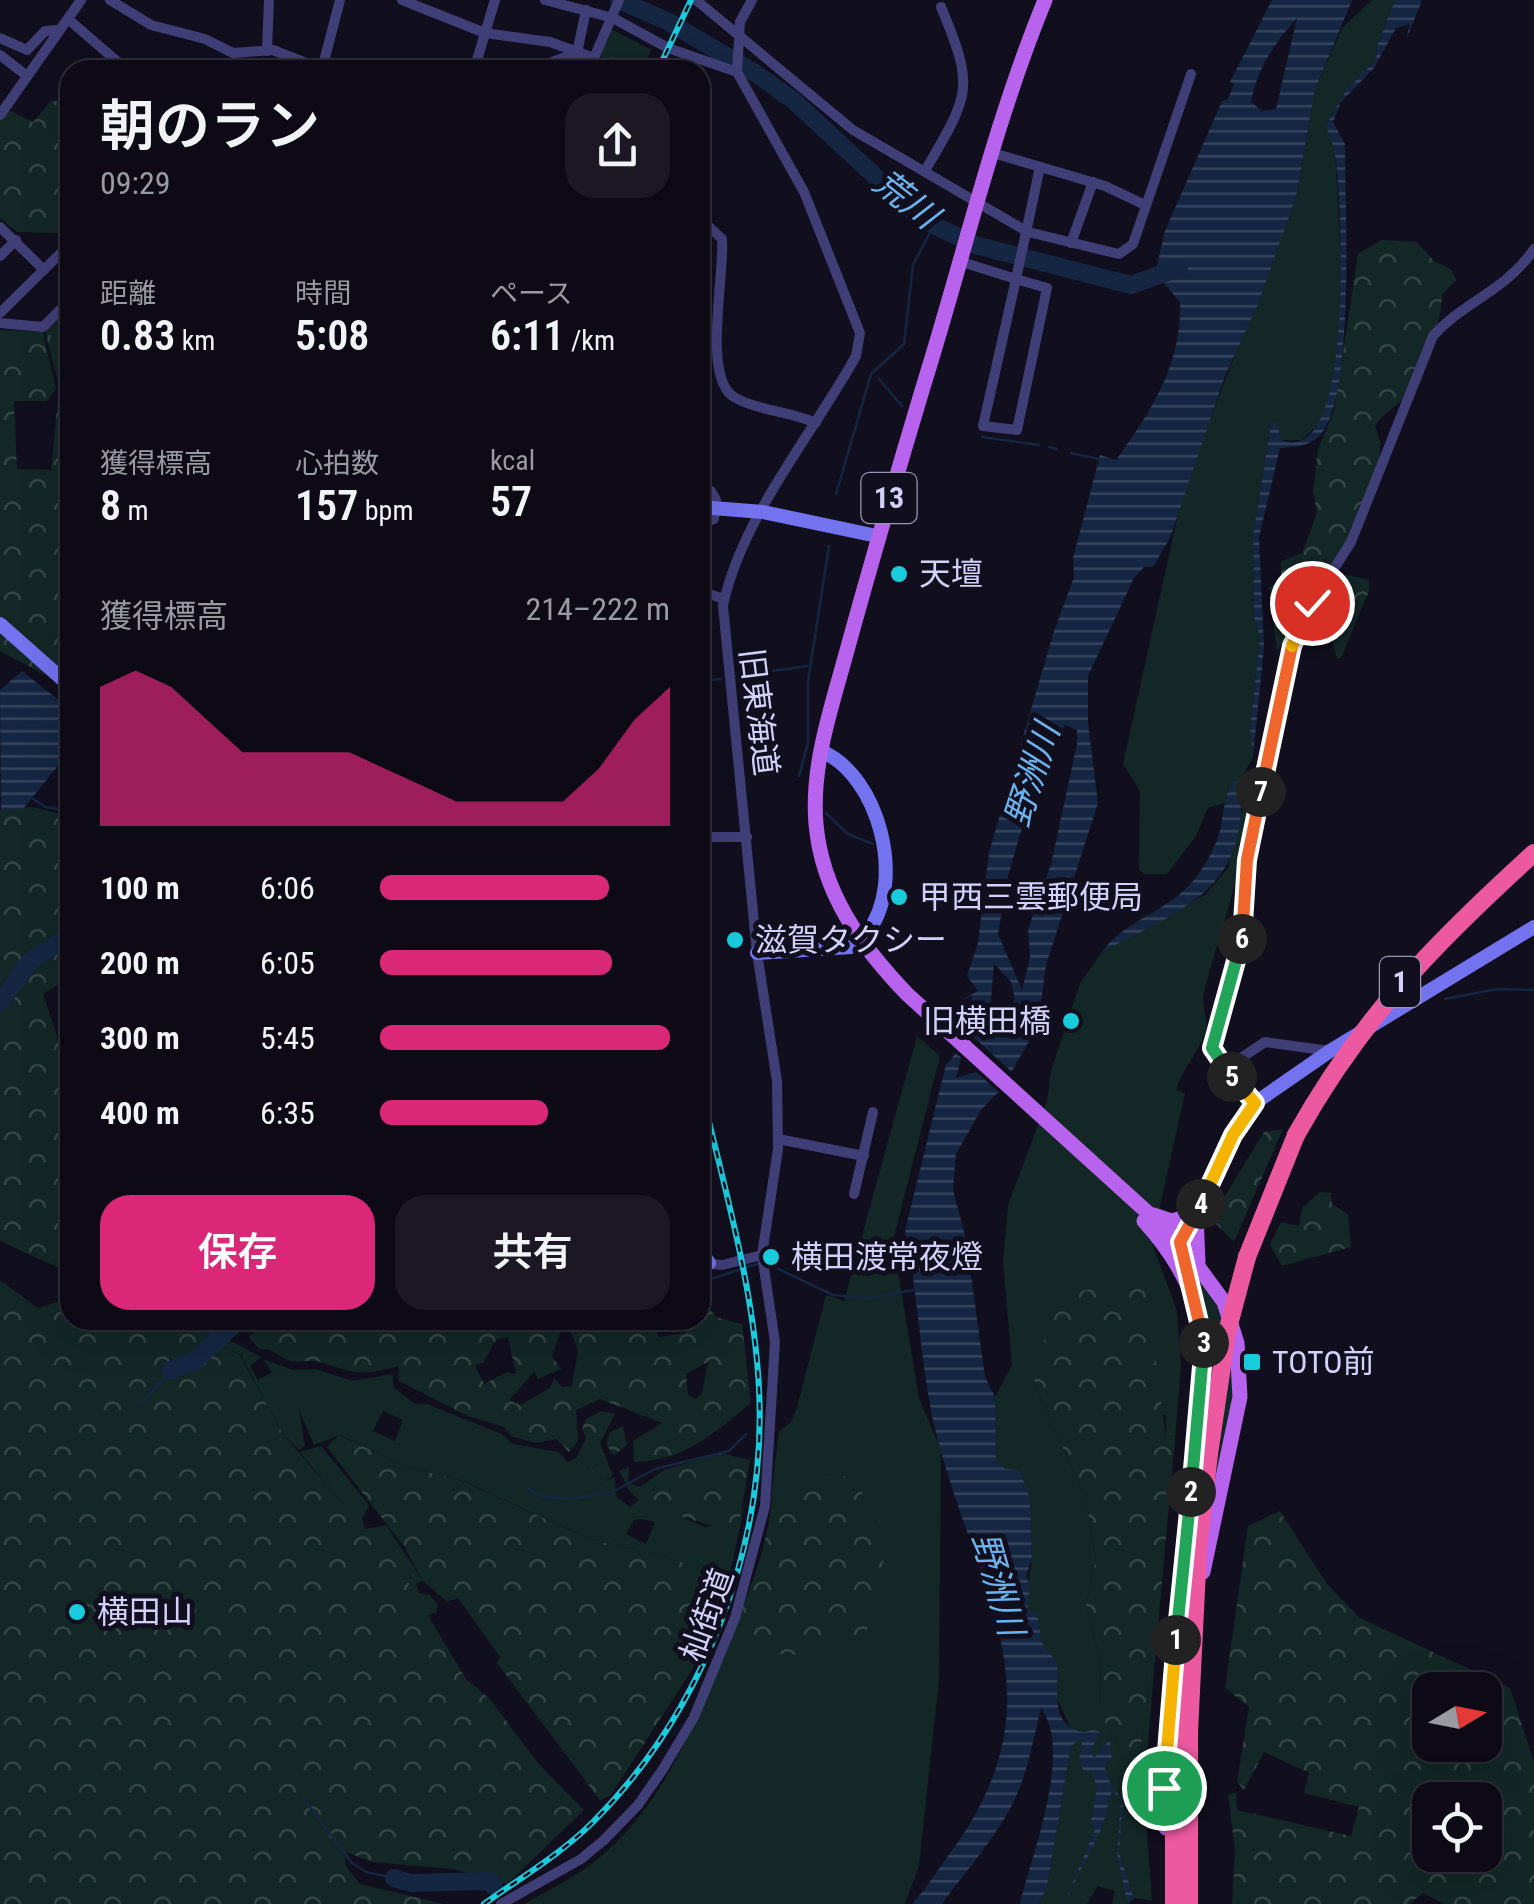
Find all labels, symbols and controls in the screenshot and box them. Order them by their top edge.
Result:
button: share [565,93,670,198]
text: 朝のラン [100,94,320,158]
water label: 荒川 [865,162,949,240]
text: 09:29 [100,164,171,202]
text: 距離 [100,277,156,310]
text: 時間 [295,277,351,310]
text: ペース [490,277,573,310]
text: 0.83 [100,311,175,360]
text: 5:08 [295,311,369,360]
text: 6:11 [490,311,564,360]
text: km [175,324,215,357]
text: /km [564,324,615,357]
text: kcal [490,444,535,477]
text: 獲得標高 [100,447,212,480]
text: 心拍数 [295,447,379,480]
road number: 13 [862,473,916,523]
text: 57 [490,477,532,526]
text: 8 [100,481,121,530]
text: 157 [295,481,358,530]
text: m [121,494,149,527]
text: bpm [358,494,414,527]
place label: 天壇 [919,555,983,593]
pin [1270,561,1355,646]
marker: 天壇 [888,563,910,585]
icon: check [1285,576,1340,631]
text: 214–222 m [525,590,670,628]
text: 獲得標高 [100,597,228,635]
street label: 旧東海道 [732,646,786,778]
water label: 野洲川 [997,715,1069,831]
pin: 7 [1236,767,1286,817]
text: 7 [1254,775,1268,808]
text: 100 m [100,869,180,907]
text: 6:06 [260,869,315,907]
place label: 甲西三雲郵便局 [919,878,1143,916]
marker: 甲西三雲郵便局 [888,886,910,908]
pin: 6 [1217,914,1267,964]
place label: 滋賀タクシー [755,921,947,959]
text: 6 [1235,922,1249,955]
marker: 滋賀タクシー [724,929,746,951]
text: 200 m [100,944,180,982]
text: 6:05 [260,944,315,982]
road number: 1 [1380,957,1420,1007]
place label: 旧横田橋 [923,1002,1051,1040]
marker: 旧横田橋 [1060,1010,1082,1032]
text: 300 m [100,1019,180,1057]
text: 5:45 [260,1019,315,1057]
pin: 5 [1207,1052,1257,1102]
text: 5 [1225,1060,1239,1093]
text: 400 m [100,1094,180,1132]
text: 6:35 [260,1094,315,1132]
pin: 4 [1176,1179,1226,1229]
text: 4 [1194,1187,1208,1220]
button: 保存 [100,1195,375,1310]
button: 共有 [395,1195,670,1310]
place label: 横田渡常夜燈 [791,1238,983,1276]
marker: 横田渡常夜燈 [760,1246,782,1268]
pin: 3 [1179,1318,1229,1368]
text: 3 [1197,1326,1211,1359]
place label: TOTO前 [1272,1343,1375,1381]
marker: TOTO前 [1241,1351,1263,1373]
pin: 2 [1166,1467,1216,1517]
text: 2 [1184,1475,1198,1508]
water label: 野洲川 [963,1528,1033,1644]
street label: 杣街道 [673,1563,741,1667]
place label: 横田山 [97,1593,193,1631]
marker: 横田山 [66,1601,88,1623]
pin: 1 [1151,1615,1201,1665]
text: 1 [1169,1623,1183,1656]
north arrow [1412,1672,1502,1762]
map controls [1412,1672,1502,1872]
pin [1122,1746,1207,1831]
icon: arrive [1137,1761,1192,1816]
button: locate [1412,1782,1502,1872]

